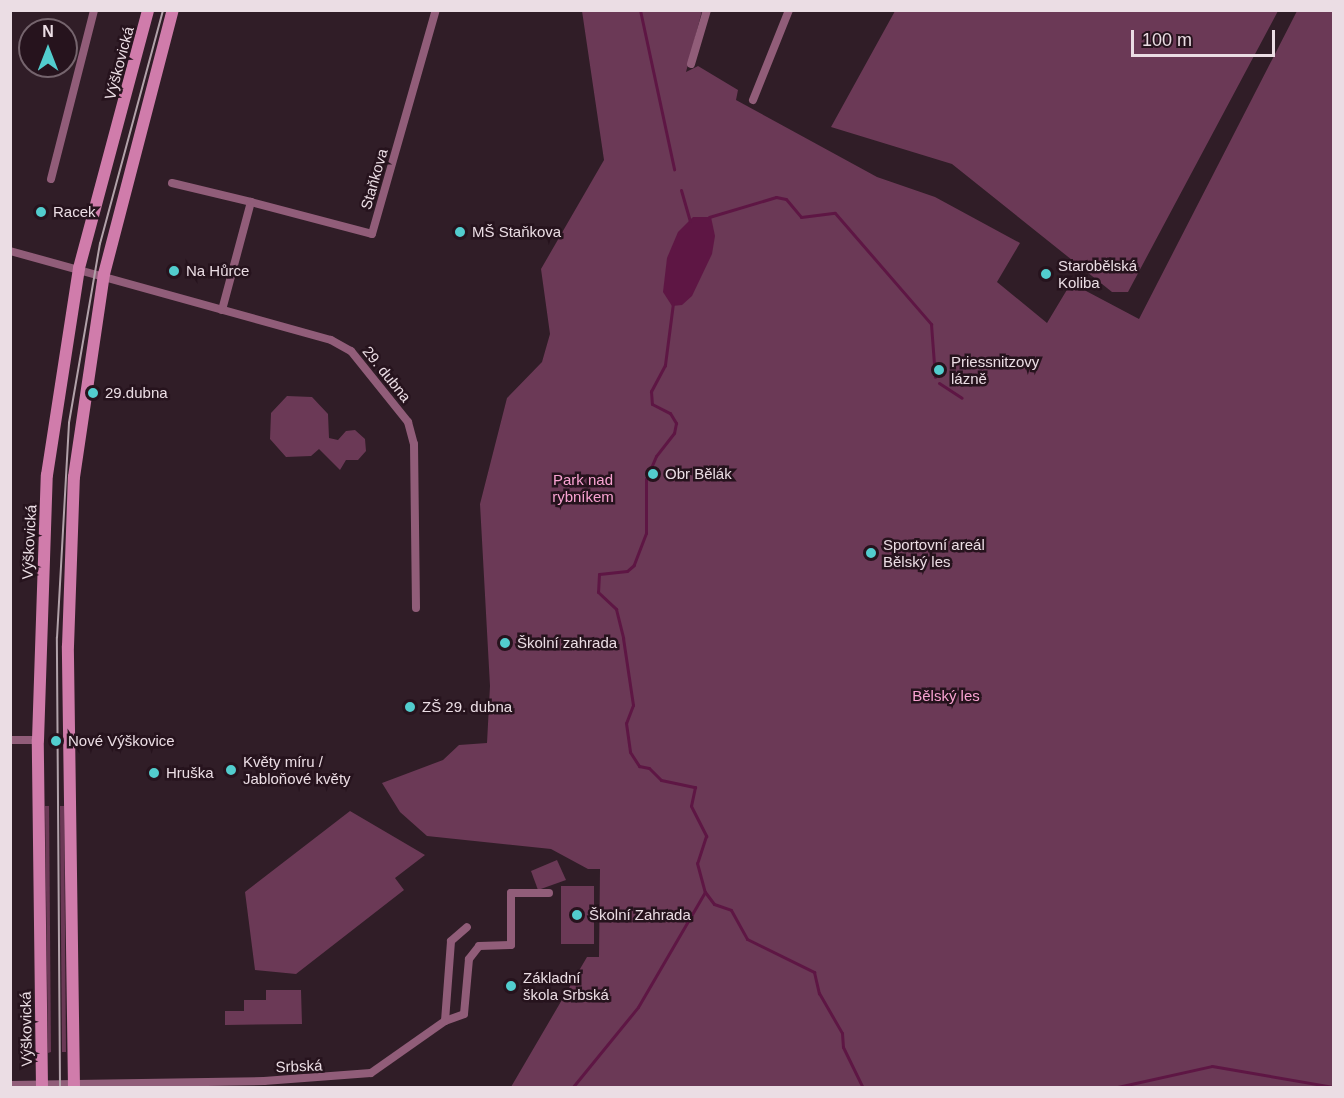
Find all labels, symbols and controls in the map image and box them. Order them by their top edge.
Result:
north arrow [18,18,78,78]
scale bar [1134,18,1278,56]
text: N [42,23,54,40]
street label: Výškovická [101,24,137,102]
text: 100 m [1142,30,1192,50]
street label: Staňkova [357,146,391,212]
place label: Racek [53,203,96,221]
marker: Racek [34,205,48,219]
place label: MŠ Staňkova [472,223,561,241]
marker: MŠ Staňkova [453,225,467,239]
place label: Starobělská Koliba [1058,256,1137,291]
place label: Na Hůrce [186,262,249,280]
marker: Na Hůrce [167,264,181,278]
marker: Starobělská Koliba [1039,267,1053,281]
street label: 29. dubna [359,342,415,406]
place label: Priessnitzovy lázně [951,352,1039,387]
marker: Priessnitzovy lázně [932,363,946,377]
place label: 29.dubna [105,384,168,402]
marker: 29.dubna [86,386,100,400]
place label: Obr Bělák [665,465,732,483]
marker: Obr Bělák [646,467,660,481]
park label: Park nad rybníkem [552,470,614,505]
street label: Výškovická [18,504,40,580]
place label: Sportovní areál Bělský les [883,535,985,570]
marker: Sportovní areál Bělský les [864,546,878,560]
place label: Školní zahrada [517,634,617,652]
marker: Školní zahrada [498,636,512,650]
park label: Bělský les [912,687,980,705]
place label: ZŠ 29. dubna [422,698,512,716]
marker: ZŠ 29. dubna [403,700,417,714]
place label: Nové Výškovice [68,732,175,750]
marker: Nové Výškovice [49,734,63,748]
place label: Květy míru / Jabloňové květy [243,752,351,787]
marker: Květy míru / Jabloňové květy [224,763,238,777]
place label: Hruška [166,764,214,782]
marker: Hruška [147,766,161,780]
place label: Školní Zahrada [589,906,691,924]
marker: Školní Zahrada [570,908,584,922]
place label: Základní škola Srbská [523,968,609,1003]
marker: Základní škola Srbská [504,979,518,993]
street label: Výškovická [16,991,36,1067]
street label: Srbská [275,1056,323,1076]

